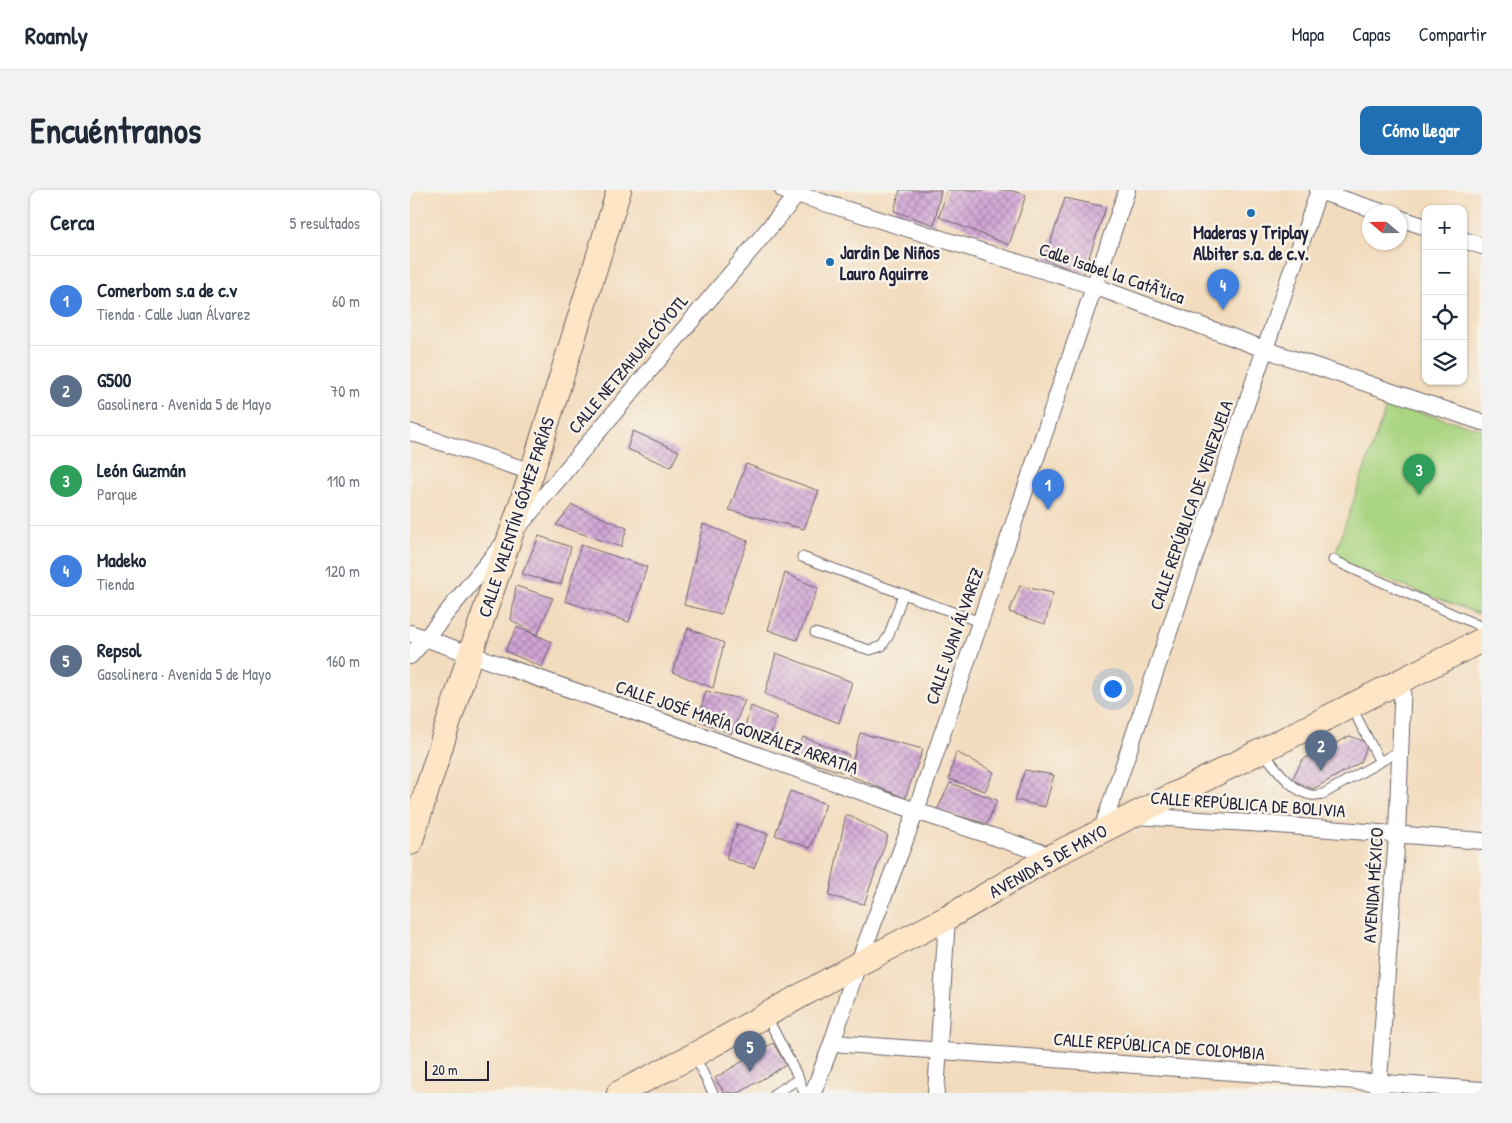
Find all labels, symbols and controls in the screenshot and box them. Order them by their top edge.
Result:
text: Roamly [25,19,88,51]
text: Mapa [1292,22,1324,47]
text: Capas [1352,22,1391,47]
text: Compartir [1419,22,1487,47]
button: Cómo llegar [1360,106,1482,155]
text: Encuéntranos [30,107,201,154]
north arrow [1362,205,1407,250]
map controls [1422,205,1467,385]
button: + [1422,205,1467,250]
marker: Maderas y Triplay Albiter s.a. de c.v. [1245,207,1257,219]
text: Cerca [50,208,94,237]
text: 5 resultados [290,212,360,234]
place label: Maderas y Triplay Albiter s.a. de c.v. [1193,220,1309,266]
street label: Calle Isabel la CatÃ³lica [1036,236,1188,310]
place label: Jardin De Niños Lauro Aguirre [840,240,940,287]
button: − [1422,250,1467,295]
marker: Jardin De Niños Lauro Aguirre [824,256,836,268]
pin: 4 [1207,269,1239,310]
text: Comerbom s.a de c.v [97,277,237,303]
street label: CALLE NETZAHUALCÓYOTL [562,289,694,439]
text: 1 [63,290,69,312]
text: 60 m [332,290,360,312]
button: locate [1422,295,1467,340]
text: Tienda · Calle Juan Álvarez [97,303,250,325]
button: layers [1422,340,1467,385]
text: G500 [97,367,131,393]
text: 2 [62,380,70,402]
text: 70 m [330,380,360,402]
text: Gasolinera · Avenida 5 de Mayo [97,393,271,415]
street label: CALLE REPÚBLICA DE VENEZUELA [1143,397,1239,613]
street label: CALLE VALENTÍN GÓMEZ FARÍAS [472,414,560,620]
pin: 3 [1403,454,1435,495]
text: León Guzmán [97,457,186,483]
pin: 1 [1032,469,1064,510]
text: 3 [62,470,70,492]
text: 110 m [327,470,360,492]
text: Parque [97,483,137,505]
text: Madeko [97,547,146,573]
text: 4 [63,560,69,582]
text: 120 m [325,560,360,582]
street label: CALLE JUAN ÁLVAREZ [919,564,989,708]
text: Tienda [97,573,134,595]
text: Repsol [97,637,141,663]
text: 5 [63,650,69,672]
text: 160 m [326,650,360,672]
text: Gasolinera · Avenida 5 de Mayo [97,663,271,685]
street label: CALLE JOSÉ MARÍA GONZÁLEZ ARRATIA [612,674,862,780]
your location [1100,676,1126,702]
pin: 2 [1305,730,1337,771]
street label: CALLE REPÚBLICA DE BOLIVIA [1150,785,1347,823]
street label: AVENIDA 5 DE MAYO [984,818,1112,904]
street label: AVENIDA MÉXICO [1356,826,1390,944]
street label: CALLE REPÚBLICA DE COLOMBIA [1053,1026,1266,1066]
pin: 5 [734,1031,766,1072]
scale bar [425,1058,489,1081]
text: 20 m [432,1060,458,1079]

